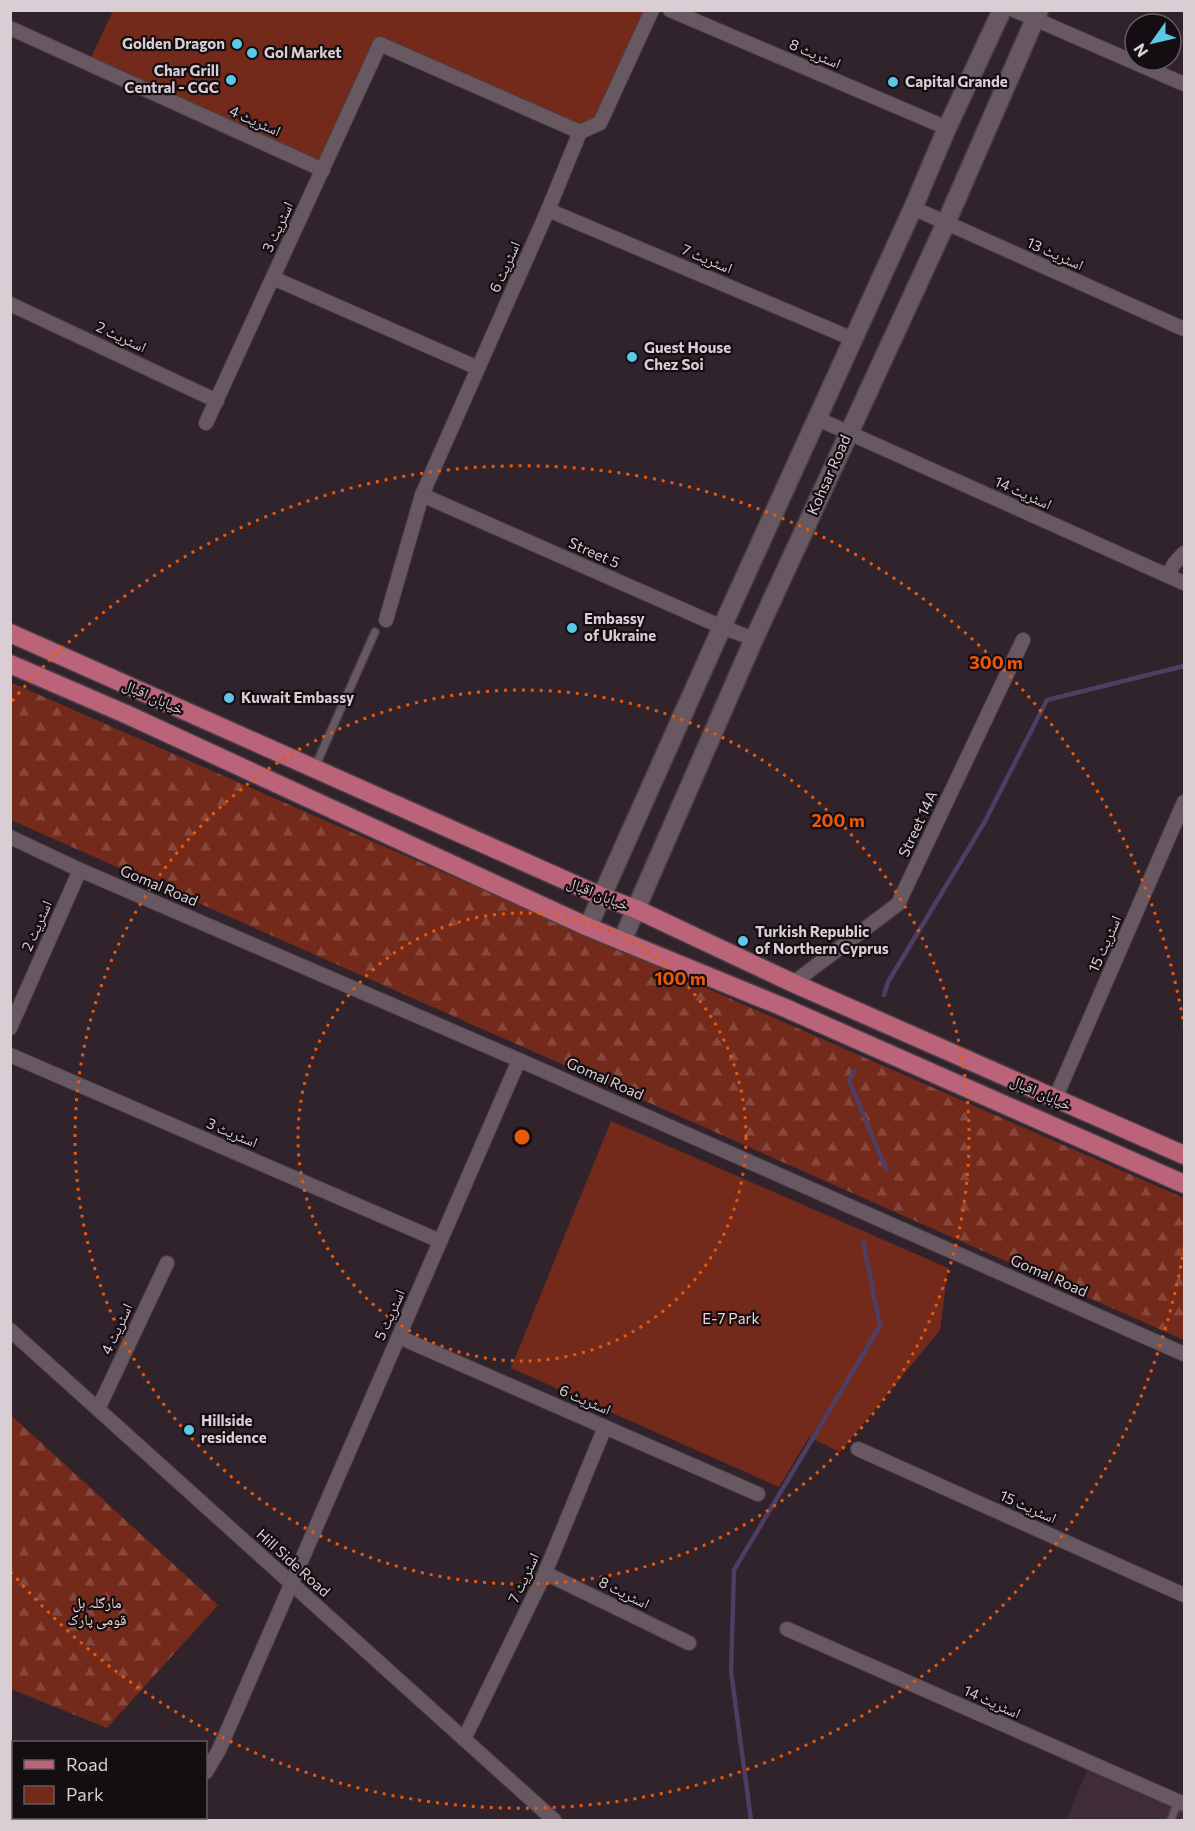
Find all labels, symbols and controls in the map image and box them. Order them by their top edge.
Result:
north arrow [1123,12,1183,72]
place label: Golden Dragon [122,34,225,52]
street label: اسٹریٹ 8 [786,34,844,73]
marker: Golden Dragon [230,37,244,51]
text: N [1129,40,1151,61]
place label: Gol Market [264,43,342,61]
marker: Gol Market [245,46,259,60]
place label: Char Grill Central - CGC [124,61,219,96]
place label: Capital Grande [905,72,1008,90]
marker: Char Grill Central - CGC [224,73,238,87]
marker: Capital Grande [886,75,900,89]
street label: اسٹریٹ 4 [227,101,284,140]
street label: اسٹریٹ 3 [258,198,298,255]
street label: اسٹریٹ 13 [1024,233,1087,274]
street label: اسٹریٹ 6 [485,238,524,295]
street label: اسٹریٹ 7 [679,239,735,278]
street label: اسٹریٹ 2 [93,317,149,356]
place label: Guest House Chez Soi [644,338,731,373]
marker: Guest House Chez Soi [625,350,639,364]
street label: Kohsar Road [802,432,854,517]
street label: اسٹریٹ 14 [992,472,1055,514]
street label: Street 5 [566,533,623,571]
place label: Embassy of Ukraine [584,609,656,644]
marker: Embassy of Ukraine [565,621,579,635]
text: 300 m [969,651,1023,673]
street label: خیابان اقبال [119,675,187,720]
place label: Kuwait Embassy [241,688,355,706]
marker: Kuwait Embassy [222,691,236,705]
street label: Street 14A [894,788,940,860]
text: 200 m [811,809,865,831]
street label: Gomal Road [118,861,201,910]
street label: خیابان اقبال [564,872,632,916]
street label: اسٹریٹ 2 [17,897,56,954]
street label: اسٹریٹ 15 [1084,912,1125,975]
place label: Turkish Republic of Northern Cyprus [755,922,889,957]
marker: Turkish Republic of Northern Cyprus [736,934,750,948]
text: 100 m [654,967,706,989]
street label: Gomal Road [564,1053,647,1103]
street label: خیابان اقبال [1007,1071,1075,1116]
street label: اسٹریٹ 3 [204,1113,261,1152]
centre of rings [512,1127,532,1147]
street label: Gomal Road [1008,1250,1091,1300]
street label: اسٹریٹ 5 [370,1286,409,1343]
street label: اسٹریٹ 4 [96,1300,137,1357]
park label: E-7 Park [702,1309,760,1327]
street label: اسٹریٹ 6 [556,1380,614,1419]
place label: Hillside residence [201,1411,267,1446]
marker: Hillside residence [182,1423,196,1437]
street label: اسٹریٹ 15 [997,1486,1060,1527]
street label: Hill Side Road [253,1525,334,1600]
street label: اسٹریٹ 7 [504,1550,543,1606]
street label: اسٹریٹ 8 [596,1572,653,1613]
park label: مارگلہ ہل قومی پارک [68,1593,126,1630]
street label: اسٹریٹ 14 [961,1681,1024,1723]
legend [12,1741,207,1819]
text: Road [66,1753,108,1775]
text: Park [66,1783,104,1805]

